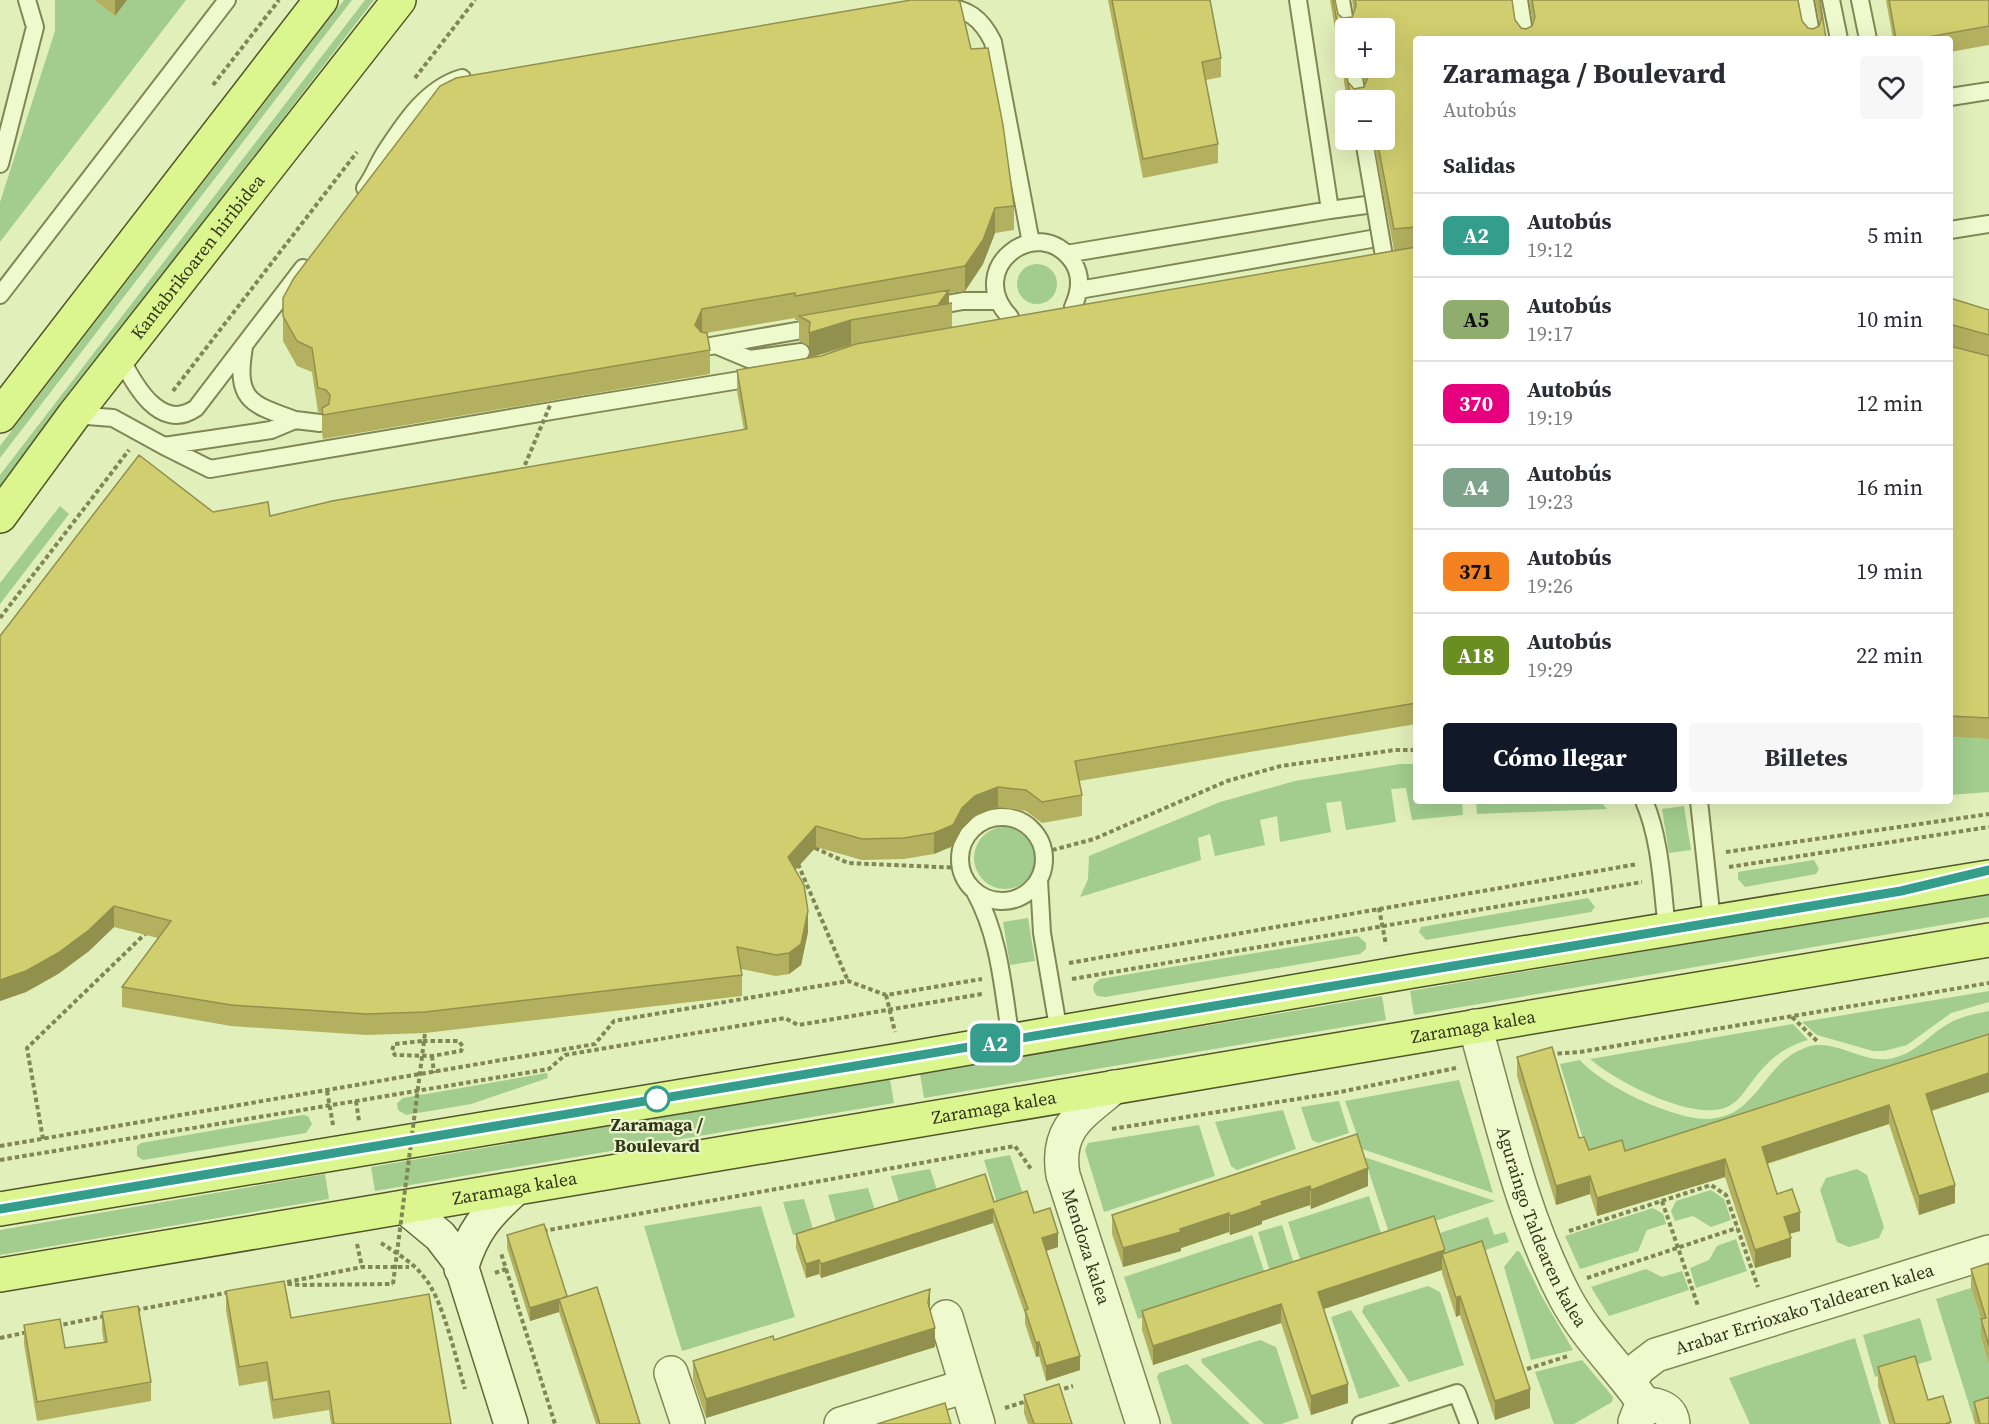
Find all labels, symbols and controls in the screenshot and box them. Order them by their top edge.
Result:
map controls [1335,18,1395,150]
button: + [1335,18,1395,78]
text: Zaramaga / Boulevard [1443,54,1726,92]
button: heart [1860,56,1923,119]
button: − [1335,90,1395,150]
text: Autobús [1443,96,1516,124]
text: Salidas [1443,150,1515,180]
street label: Kantabrikoaren hiribidea [125,168,271,345]
text: Autobús [1527,206,1611,236]
text: 5 min [1867,220,1923,250]
text: A2 [1463,221,1489,250]
text: 19:12 [1527,236,1573,264]
text: Autobús [1527,290,1611,320]
text: 10 min [1856,304,1923,334]
text: A5 [1463,305,1489,334]
text: 19:17 [1527,320,1573,348]
text: Autobús [1527,374,1611,404]
text: 12 min [1856,388,1923,418]
text: 370 [1459,389,1493,418]
text: 19:19 [1527,404,1573,432]
text: Autobús [1527,458,1611,488]
text: 16 min [1856,472,1923,502]
text: A4 [1463,473,1489,502]
text: 19:23 [1527,488,1573,516]
text: Autobús [1527,542,1611,572]
text: 19 min [1856,556,1923,586]
text: 371 [1459,557,1493,586]
text: 19:26 [1527,572,1573,600]
text: Autobús [1527,626,1611,656]
text: 22 min [1856,640,1923,670]
text: A18 [1458,641,1494,670]
text: 19:29 [1527,656,1573,684]
button: Cómo llegar [1443,723,1677,792]
button: Billetes [1689,723,1923,792]
street label: Zaramaga kalea [1409,1003,1538,1049]
line badge: A2 [968,1024,1022,1062]
text: A2 [982,1029,1008,1058]
street label: Zaramaga kalea [930,1084,1059,1130]
marker: Zaramaga / Boulevard [644,1086,670,1112]
place label: Zaramaga / Boulevard [611,1112,703,1158]
street label: Aguraingo Taldearen kalea [1491,1123,1594,1333]
street label: Zaramaga kalea [451,1165,579,1211]
street label: Mendoza kalea [1056,1185,1117,1308]
street label: Arabar Errioxako Taldearen kalea [1672,1257,1938,1360]

